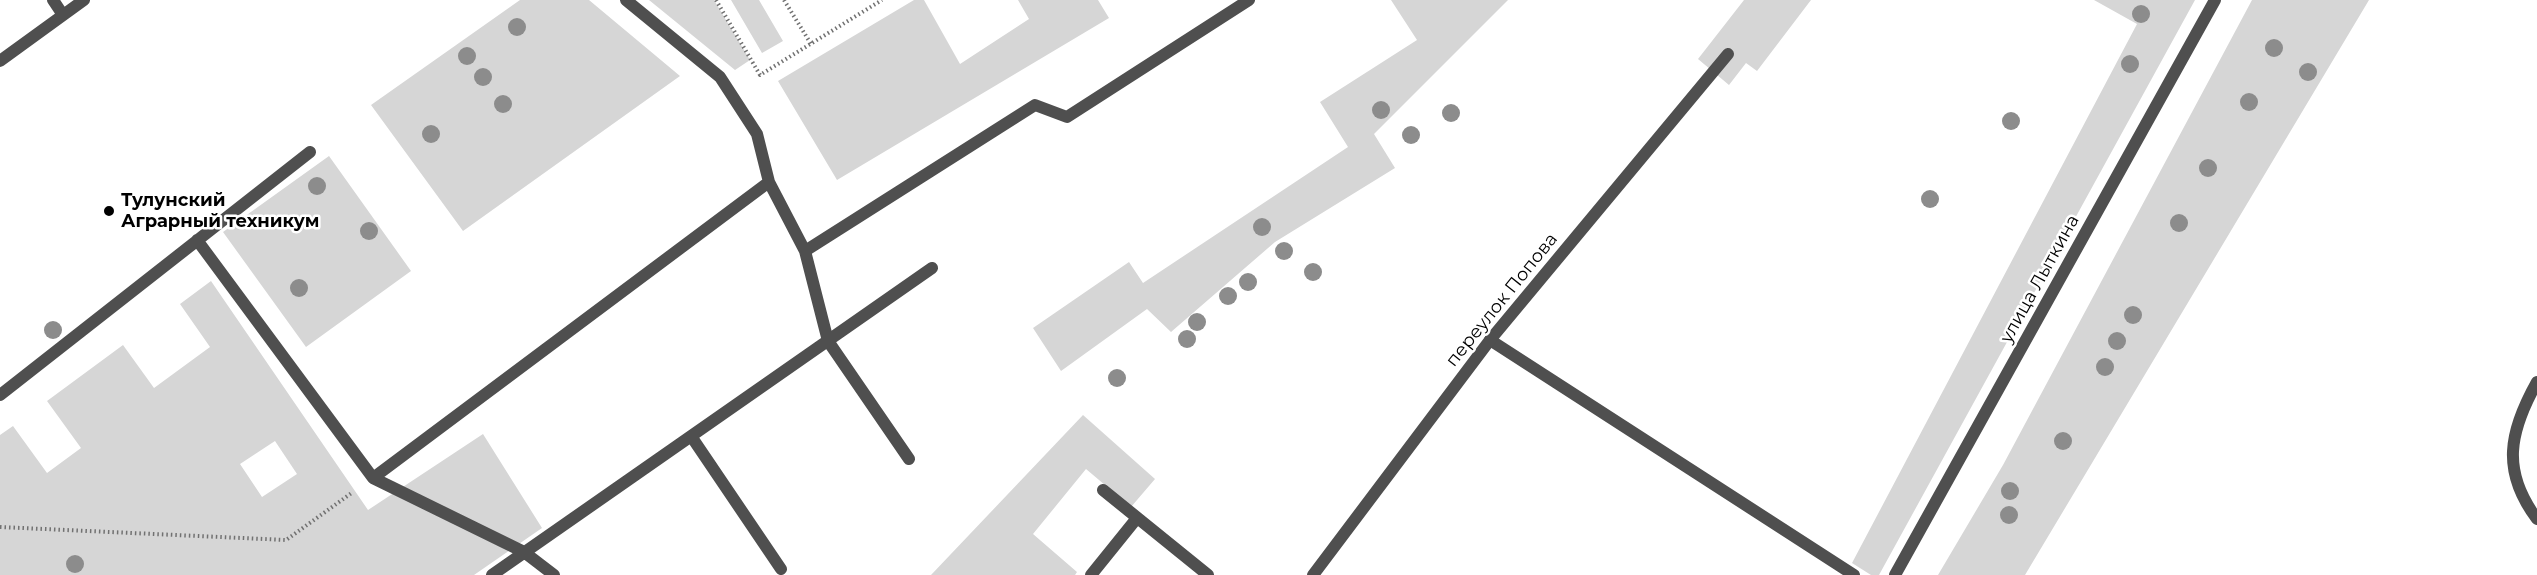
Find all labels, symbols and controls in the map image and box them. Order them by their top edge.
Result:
place label: Тулунский Аграрный техникум [121,190,320,232]
marker: Тулунский Аграрный техникум [102,204,116,218]
street label: улица Лыткина [1996,211,2084,347]
street label: переулок Попова [1442,229,1562,371]

